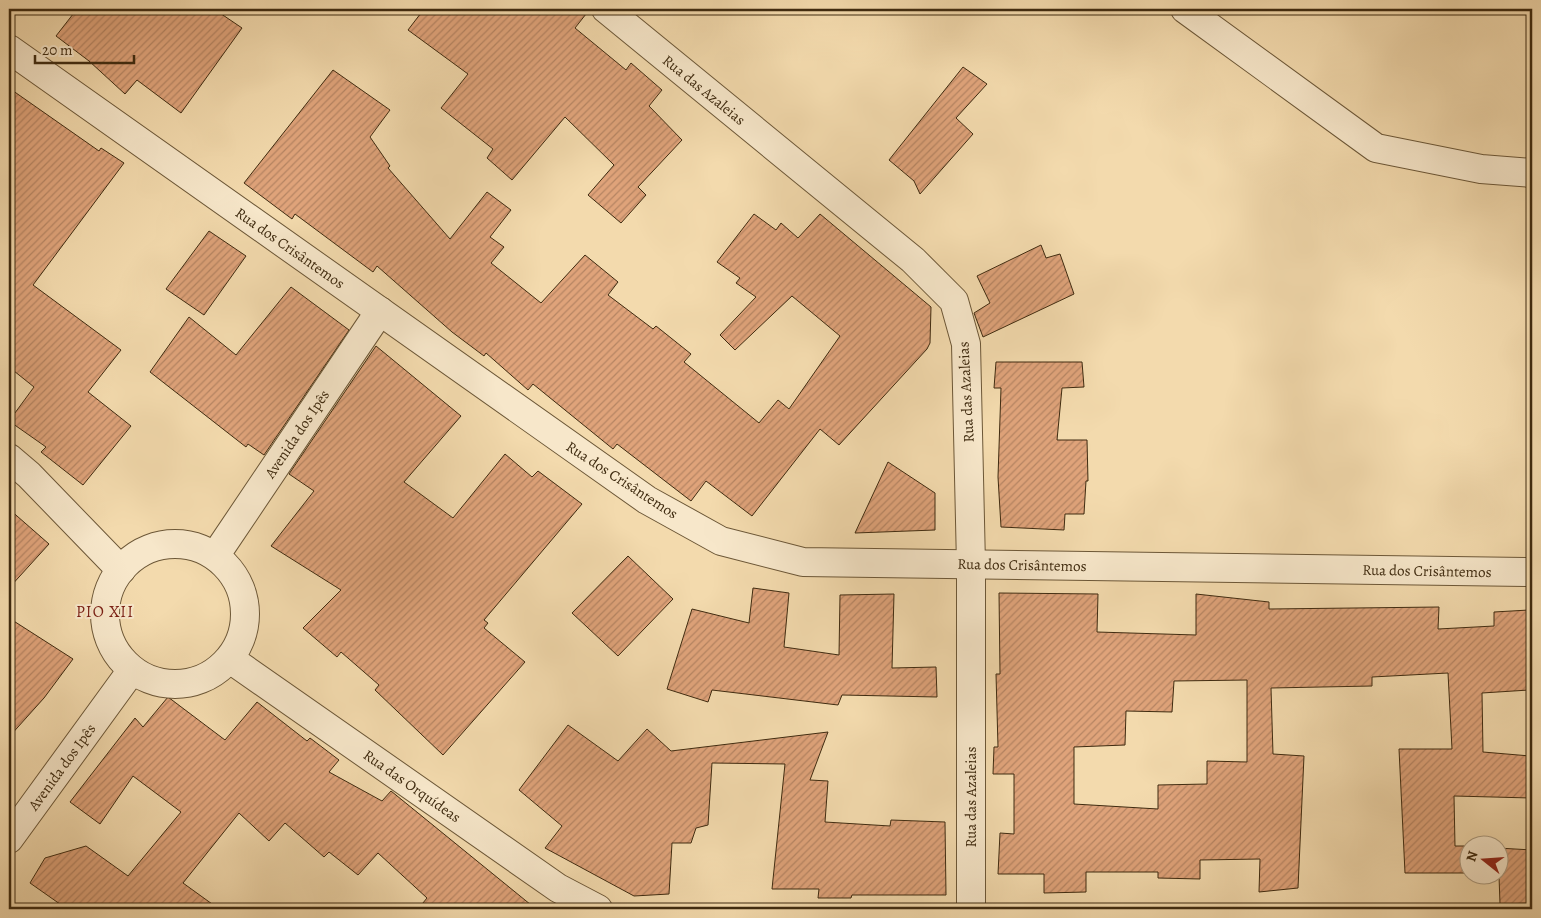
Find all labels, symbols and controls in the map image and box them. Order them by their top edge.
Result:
scale bar [35,32,134,64]
text: 20 m [42,40,73,60]
street label: Rua das Azaleias [658,50,750,130]
street label: Rua dos Crisântemos [231,203,349,293]
street label: Rua das Azaleias [953,341,979,443]
street label: Avenida dos Ipês [259,386,334,483]
street label: Rua dos Crisântemos [562,436,682,524]
street label: Rua dos Crisântemos [957,554,1087,576]
street label: Rua dos Crisântemos [1362,560,1492,582]
district label: PIO XII [76,601,134,623]
street label: Avenida dos Ipês [23,720,100,815]
street label: Rua das Orquídeas [359,745,465,827]
street label: Rua das Azaleias [961,746,981,848]
north arrow [1458,836,1508,886]
text: N [1461,849,1483,864]

